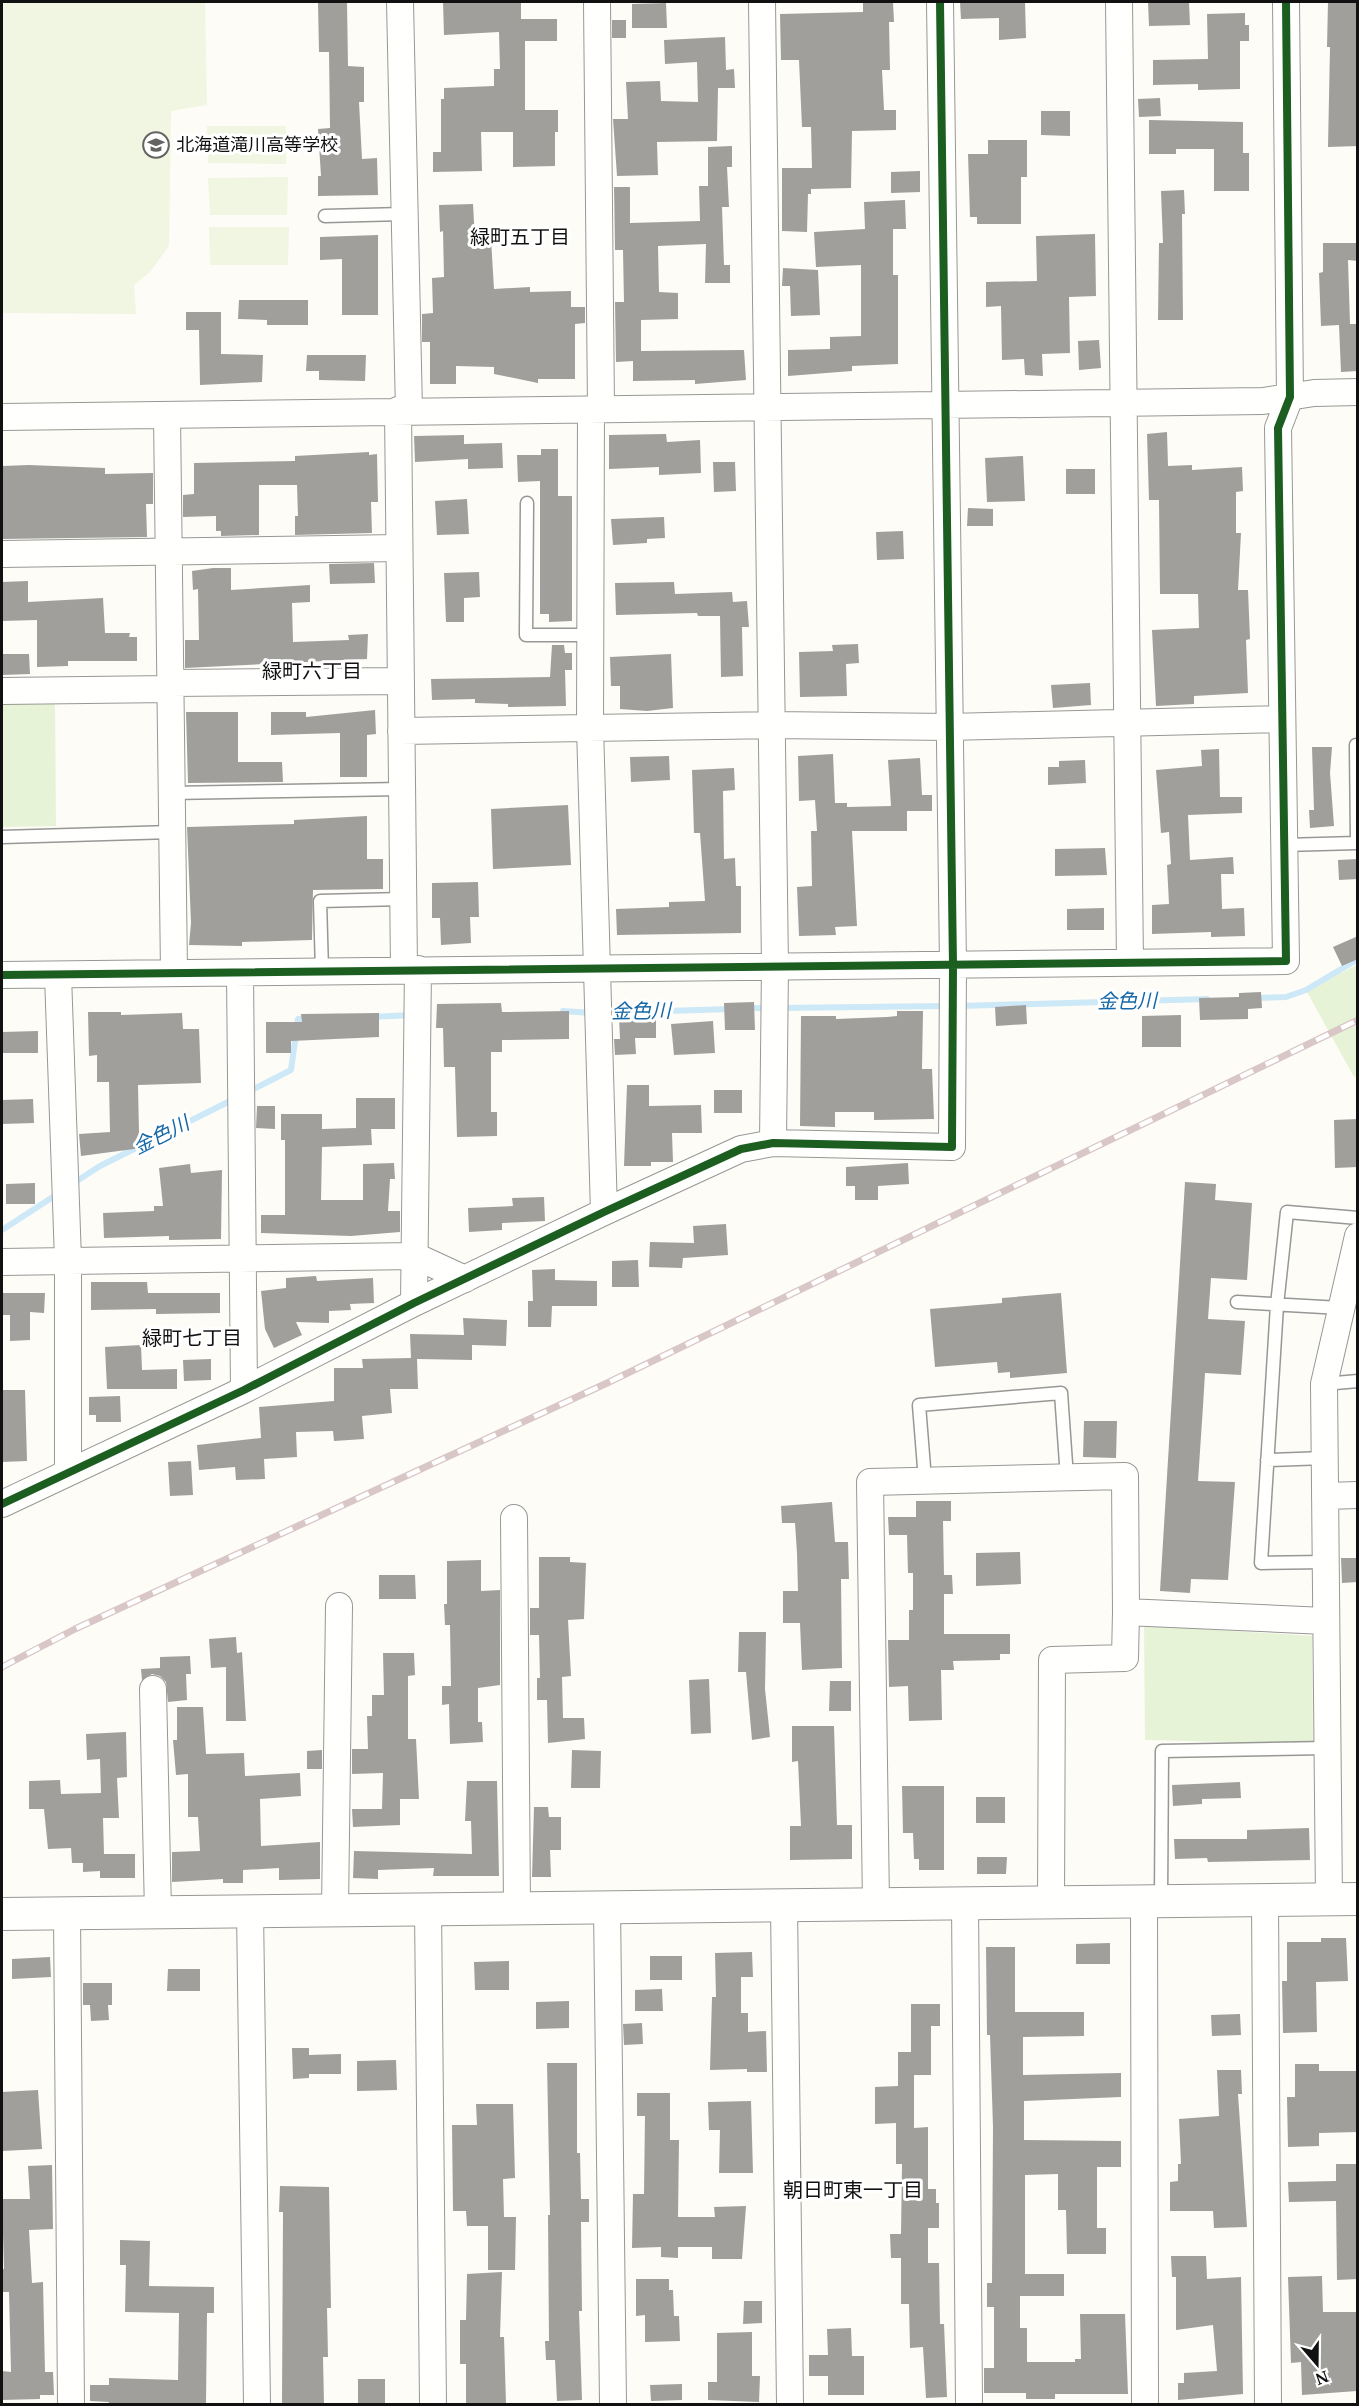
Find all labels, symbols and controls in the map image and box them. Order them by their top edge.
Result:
school or university icon: 北海道滝川高等学校 [141,130,171,160]
place label: 北海道滝川高等学校 [176,132,338,156]
district label: 緑町五丁目 [470,223,570,250]
district label: 緑町六丁目 [262,657,362,684]
water label: 金色川 [1097,986,1159,1015]
water label: 金色川 [611,996,673,1025]
water label: 金色川 [128,1108,195,1160]
district label: 緑町七丁目 [142,1324,242,1351]
district label: 朝日町東一丁目 [783,2176,923,2203]
north arrow [1287,2334,1347,2394]
text: N [1312,2366,1332,2391]

